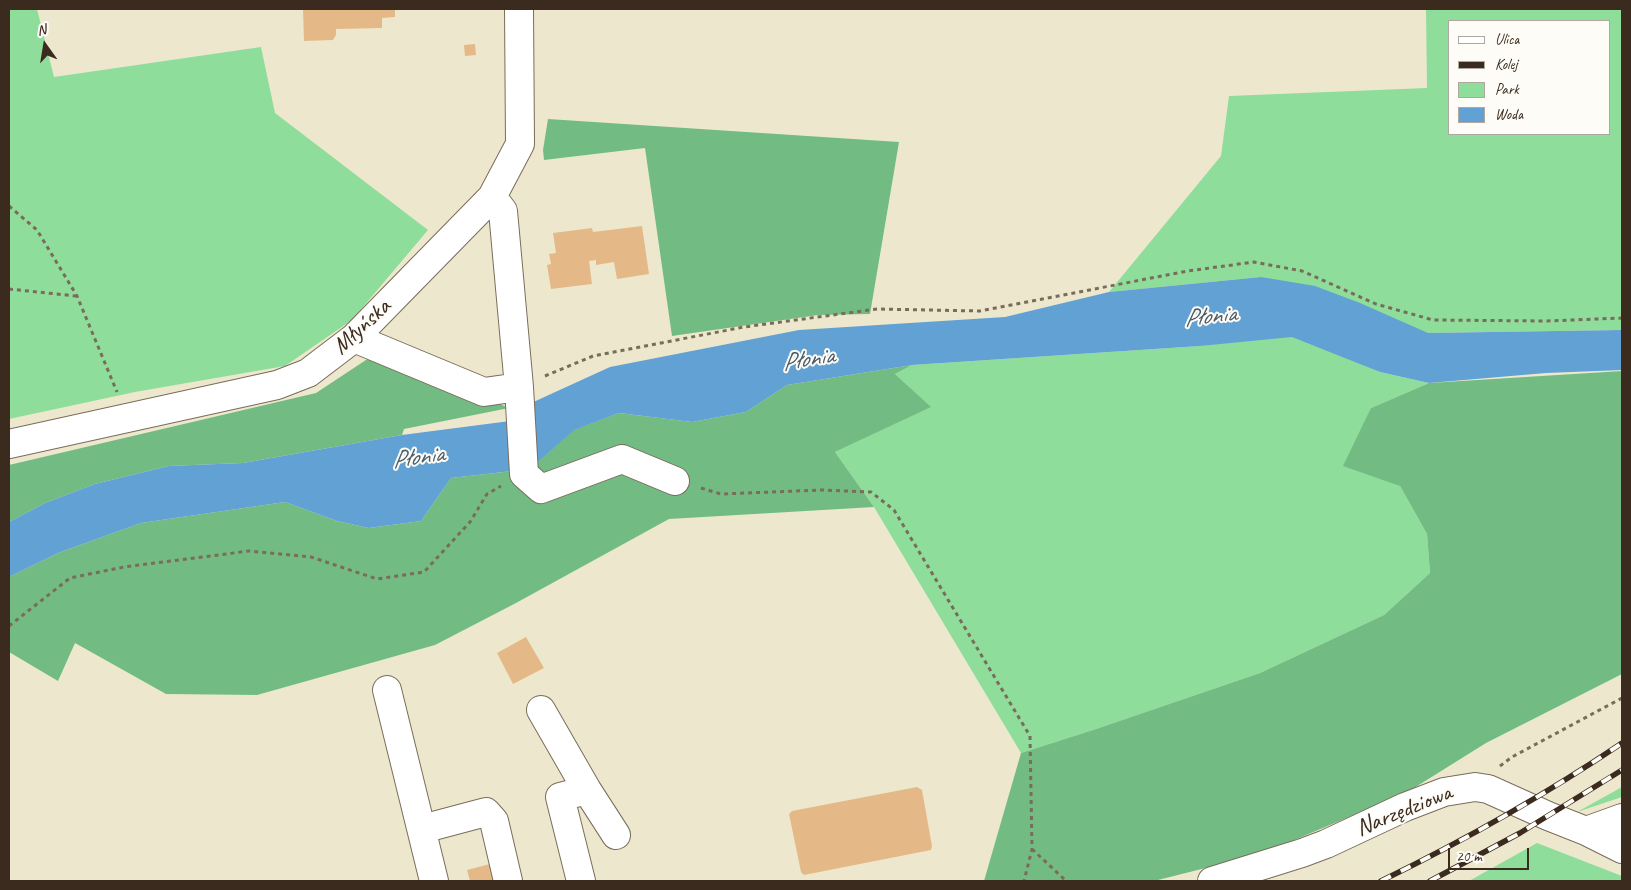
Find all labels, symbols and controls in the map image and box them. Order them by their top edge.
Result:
north arrow [20,20,70,70]
legend [1448,20,1611,135]
text: N [35,21,48,39]
text: Ulica [1495,30,1519,49]
text: Kolej [1495,55,1518,74]
text: Park [1495,80,1519,99]
text: Woda [1495,105,1523,124]
street label: Młyńska [327,293,397,361]
water label: Płonia [1182,299,1238,335]
water label: Płonia [780,341,836,379]
water label: Płonia [390,440,446,476]
street label: Narzędziowa [1352,779,1456,843]
scale bar [1451,838,1532,870]
text: 20 m [1456,847,1482,866]

